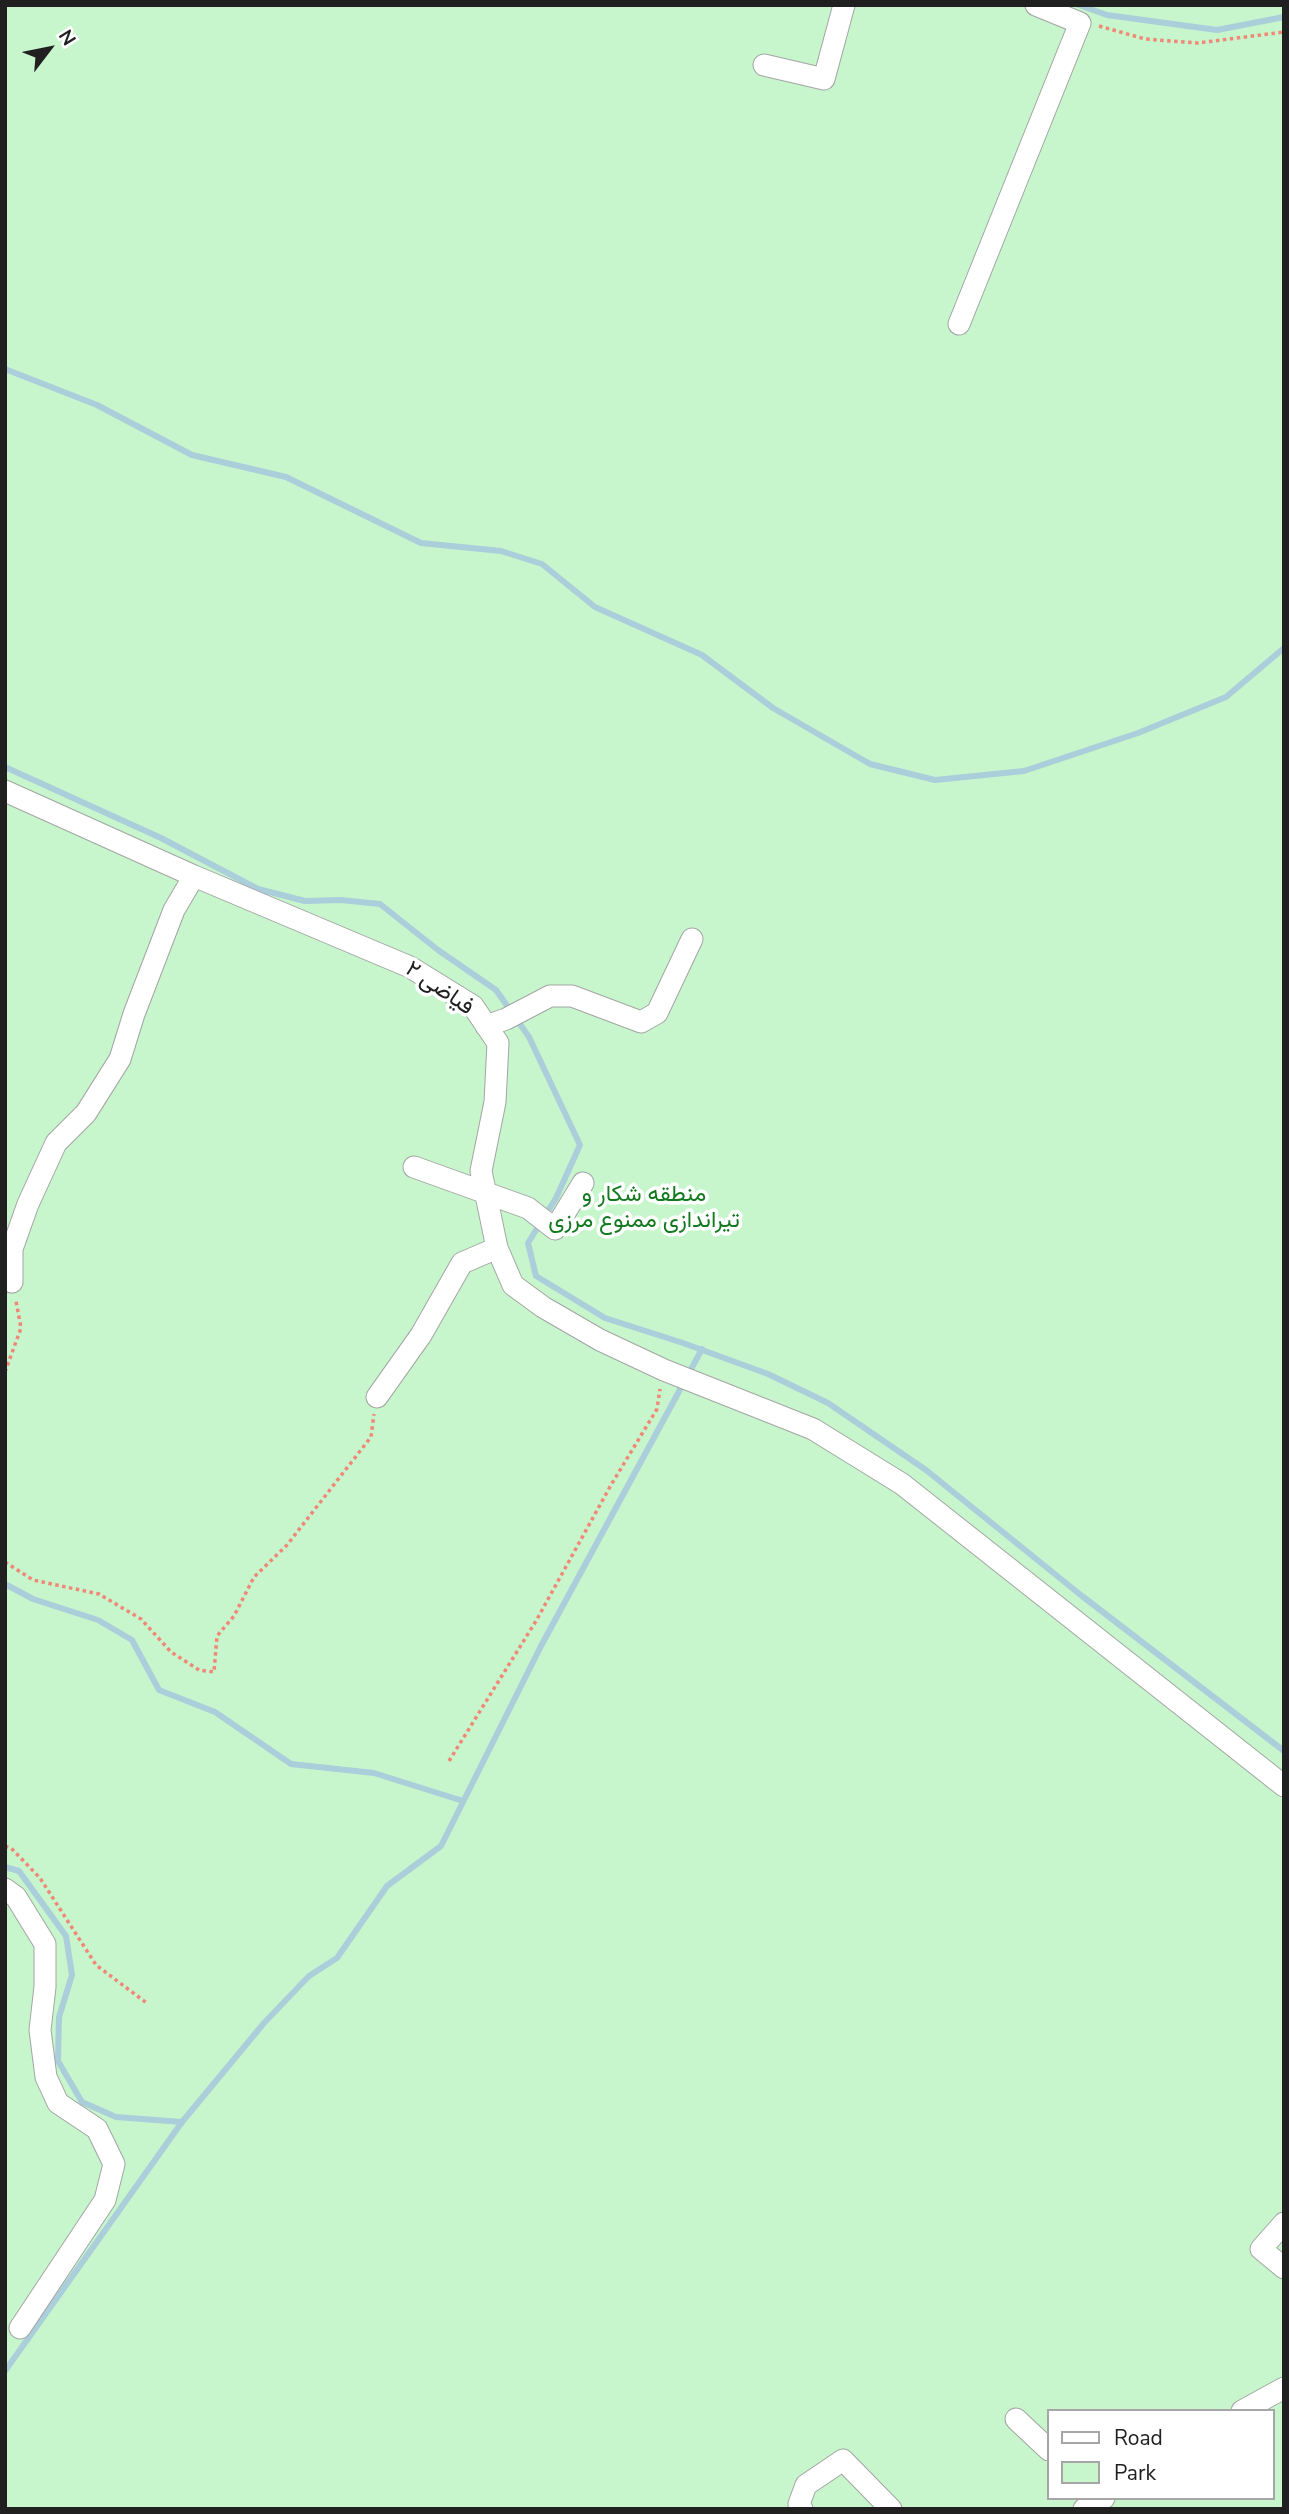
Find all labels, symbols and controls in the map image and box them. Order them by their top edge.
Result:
north arrow [14,14,84,84]
text: N [52,25,82,51]
street label: فیاضی ۲ [399,956,479,1022]
park label: منطقه شکار و تیراندازی ممنوع مرزی [548,1181,740,1235]
legend [1048,2409,1275,2500]
text: Road [1114,2424,1163,2452]
text: Park [1114,2459,1156,2487]

